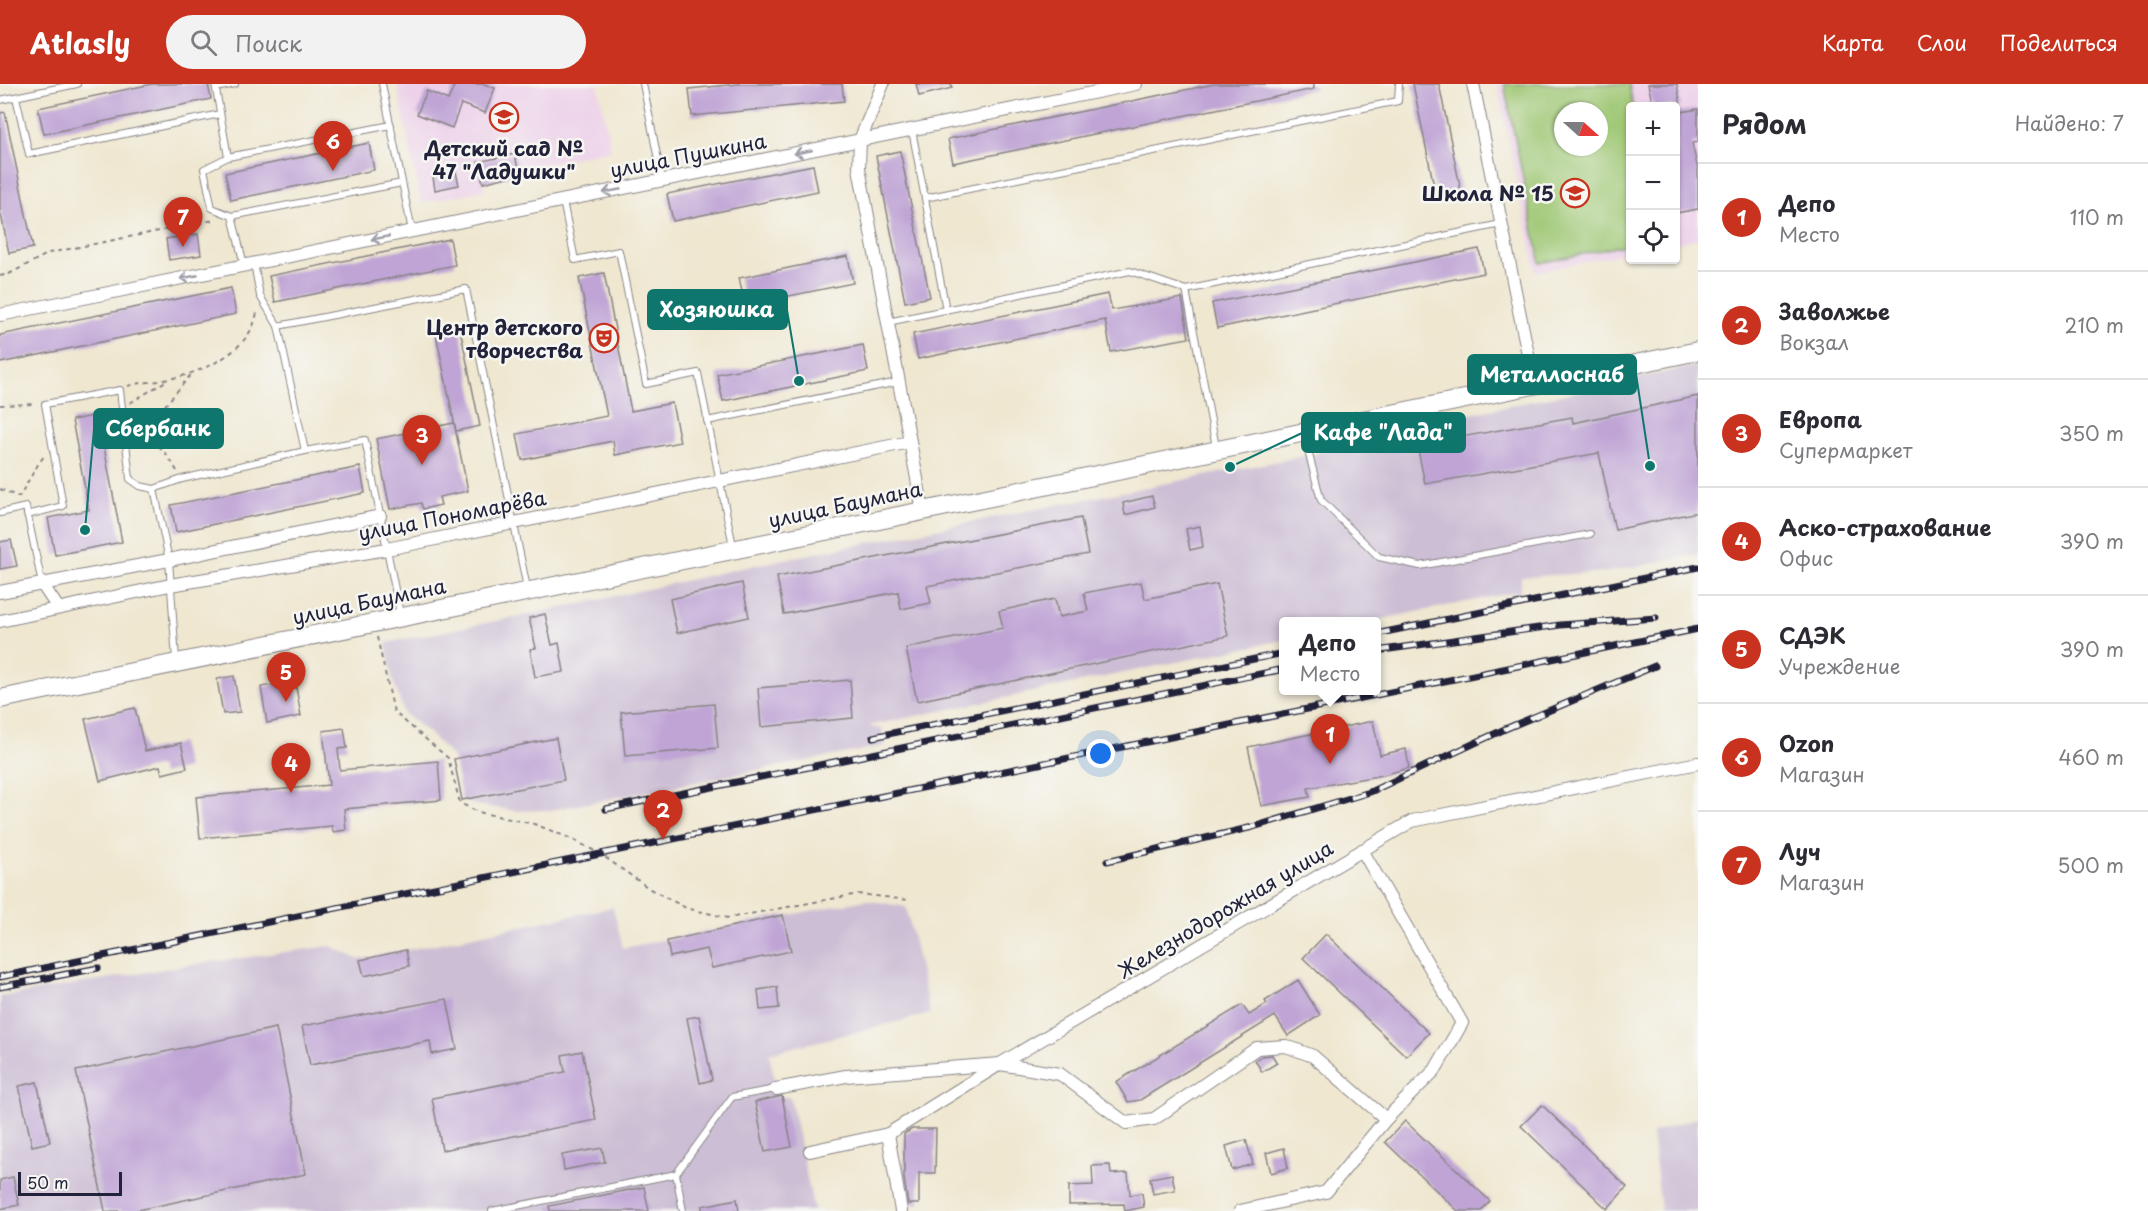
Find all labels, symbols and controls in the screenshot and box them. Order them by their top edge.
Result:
search box [166,15,586,69]
text: Atlasly [30,21,130,64]
icon: search [187,26,220,59]
text: Поиск [235,26,302,59]
text: Карта [1822,26,1884,58]
text: Слои [1917,26,1967,58]
text: Поделиться [2000,26,2118,58]
school or university icon: Детский сад № 47 "Ладушки" [488,101,520,133]
north arrow [1554,102,1608,156]
map controls [1626,102,1680,264]
button: + [1626,102,1680,156]
text: Рядом [1722,104,1807,143]
text: Найдено: 7 [2015,108,2124,138]
pin: 6 [314,122,352,171]
street label: улица Пушкина [607,125,769,185]
place label: Детский сад № 47 "Ладушки" [424,133,583,186]
one-way arrow [794,147,813,158]
button: − [1626,156,1680,210]
school or university icon: Школа № 15 [1559,177,1591,209]
place label: Школа № 15 [1422,178,1554,208]
one-way arrow [603,186,622,197]
text: Депо [1779,186,1835,219]
pin: 7 [164,198,202,247]
text: 1 [1737,202,1746,232]
text: 110 m [2070,202,2124,232]
button: locate [1626,210,1680,264]
text: Место [1779,219,1840,249]
one-way arrow [370,233,390,244]
one-way arrow [179,271,198,283]
callout: Хозяюшка [648,290,787,329]
text: Хозяюшка [660,292,775,324]
text: Заволжье [1779,294,1890,327]
text: 2 [1734,310,1749,340]
text: 210 m [2065,310,2124,340]
place label: Центр детского творчества [426,312,583,365]
theatre icon: Центр детского творчества [588,322,620,354]
text: Вокзал [1779,327,1849,357]
callout: Металлоснаб [1468,355,1636,394]
text: Металлоснаб [1480,357,1624,389]
text: Европа [1779,402,1862,435]
callout: Сбербанк [94,409,223,448]
text: Сбербанк [105,411,211,443]
callout: Кафе "Лада" [1302,413,1465,452]
text: Кафе "Лада" [1313,415,1453,447]
pin: 3 [402,416,442,465]
text: 3 [1735,418,1748,448]
text: 350 m [2059,418,2124,448]
text: Супермаркет [1779,435,1912,465]
street label: улица Баумана [766,473,925,535]
street label: улица Пономарёва [356,482,549,548]
text: Аско-страхование [1779,510,1991,543]
text: 4 [1735,526,1748,556]
text: 390 m [2060,526,2124,556]
text: Офис [1779,543,1833,573]
street label: улица Баумана [290,570,449,632]
popup [1279,617,1381,695]
text: СДЭК [1779,618,1846,651]
text: Депо [1300,625,1356,658]
text: 5 [1735,634,1748,664]
text: 390 m [2060,634,2124,664]
text: Учреждение [1779,651,1900,681]
pin: 5 [266,652,306,702]
text: Место [1300,658,1360,688]
pin: 1 [1310,714,1350,764]
text: Ozon [1779,726,1834,759]
your location [1086,739,1115,768]
text: 6 [1734,742,1749,772]
text: 460 m [2058,742,2124,772]
pin: 4 [272,744,310,793]
text: Магазин [1779,759,1865,789]
pin: 2 [644,790,682,840]
street label: Железнодорожная улица [1112,832,1339,985]
text: Луч [1779,834,1821,867]
text: 7 [1736,850,1747,880]
text: 500 m [2057,850,2124,880]
text: Магазин [1779,867,1865,897]
scale bar [18,1169,122,1196]
text: 50 m [27,1170,68,1194]

